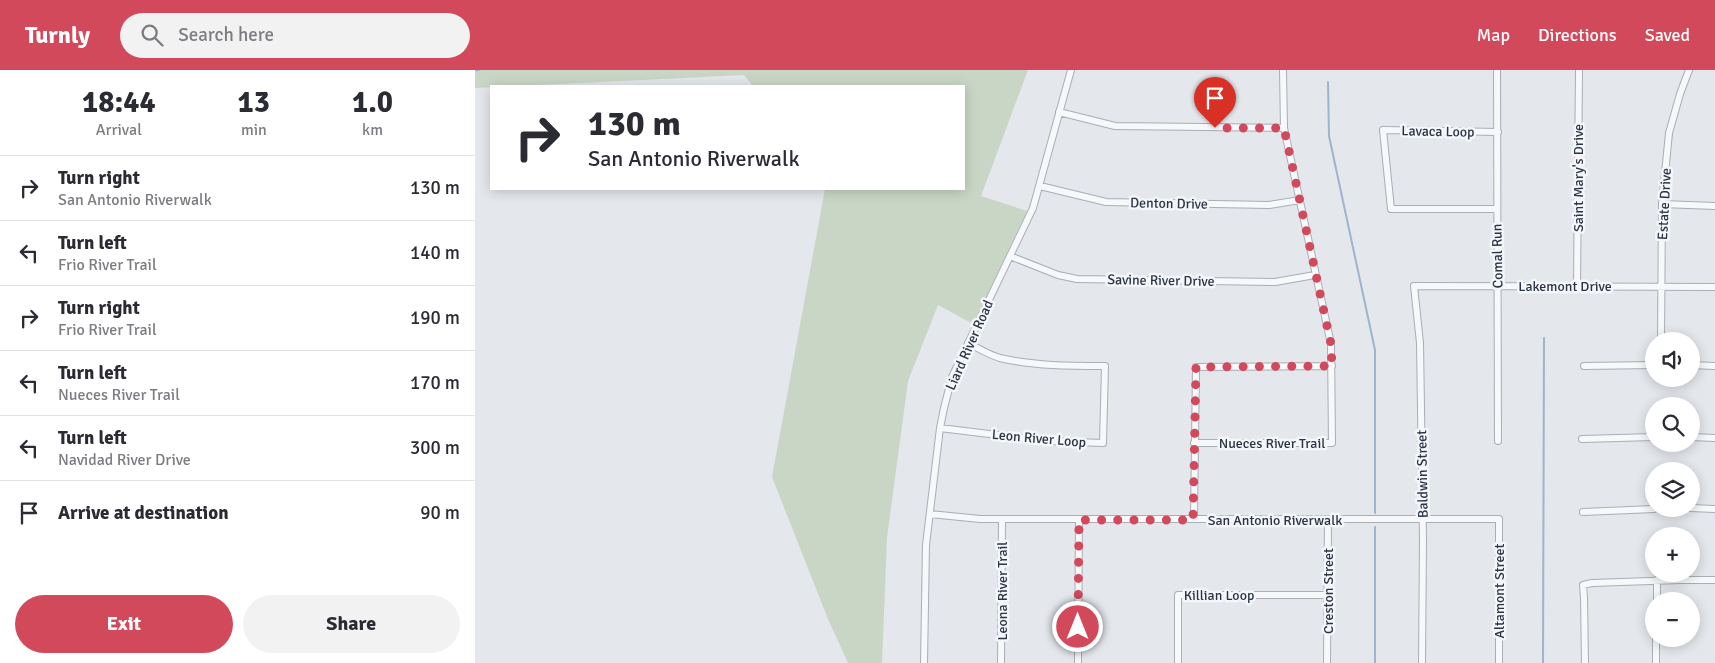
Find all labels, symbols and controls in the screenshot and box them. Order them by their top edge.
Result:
search box [120,13,470,58]
text: Turnly [25,20,90,50]
icon: search [138,21,166,49]
text: Search here [178,23,274,47]
text: Map [1477,24,1510,46]
text: Directions [1538,24,1617,46]
text: Saved [1645,24,1690,46]
pin [1194,77,1236,128]
text: 18:44 [82,84,156,121]
text: 13 [238,84,270,121]
text: 1.0 [352,84,393,121]
icon: arrive [1201,84,1229,112]
text: 130 m [588,102,681,145]
icon: right [505,105,570,170]
text: Arrival [96,120,142,140]
text: min [241,120,267,140]
text: km [362,120,383,140]
street label: Lavaca Loop [1401,122,1475,141]
street label: Saint Mary's Drive [1570,124,1587,232]
text: San Antonio Riverwalk [588,145,799,172]
text: Turn right [58,166,140,190]
street label: Estate Drive [1654,168,1675,240]
icon: right [15,174,43,202]
text: 130 m [410,176,460,200]
text: San Antonio Riverwalk [58,190,212,210]
street label: Denton Drive [1130,194,1208,213]
street label: Comal Run [1488,224,1507,288]
text: Turn left [58,231,127,255]
icon: left [15,239,43,267]
text: 140 m [410,241,460,265]
text: Frio River Trail [58,255,157,275]
street label: Savine River Drive [1107,271,1215,290]
street label: Lakemont Drive [1518,278,1612,295]
text: Turn right [58,296,140,320]
street label: Liard River Road [942,297,997,393]
icon: right [15,304,43,332]
text: 190 m [410,306,460,330]
text: Frio River Trail [58,320,157,340]
map controls [1645,332,1700,647]
button: sound [1645,332,1700,387]
text: Turn left [58,361,127,385]
icon: left [15,369,43,397]
text: 170 m [410,371,460,395]
text: Nueces River Trail [58,385,180,405]
button: search [1645,397,1700,452]
text: Turn left [58,426,127,450]
street label: Leon River Loop [991,426,1087,451]
street label: Baldwin Street [1413,430,1432,518]
icon: left [15,434,43,462]
street label: Nueces River Trail [1219,435,1325,452]
text: 300 m [410,436,460,460]
text: Navidad River Drive [58,450,191,470]
button: layers [1645,462,1700,517]
icon: arrive [15,499,43,527]
text: Arrive at destination [58,501,229,525]
text: 90 m [420,501,460,525]
street label: San Antonio Riverwalk [1208,512,1342,529]
button: + [1645,527,1700,582]
street label: Leona River Trail [994,542,1011,640]
street label: Altamont Street [1491,543,1508,638]
street label: Creston Street [1320,548,1337,634]
street label: Killian Loop [1184,587,1254,604]
button: − [1645,592,1700,647]
button: Exit [15,595,233,653]
button: Share [243,595,460,653]
position arrow [1051,600,1103,652]

